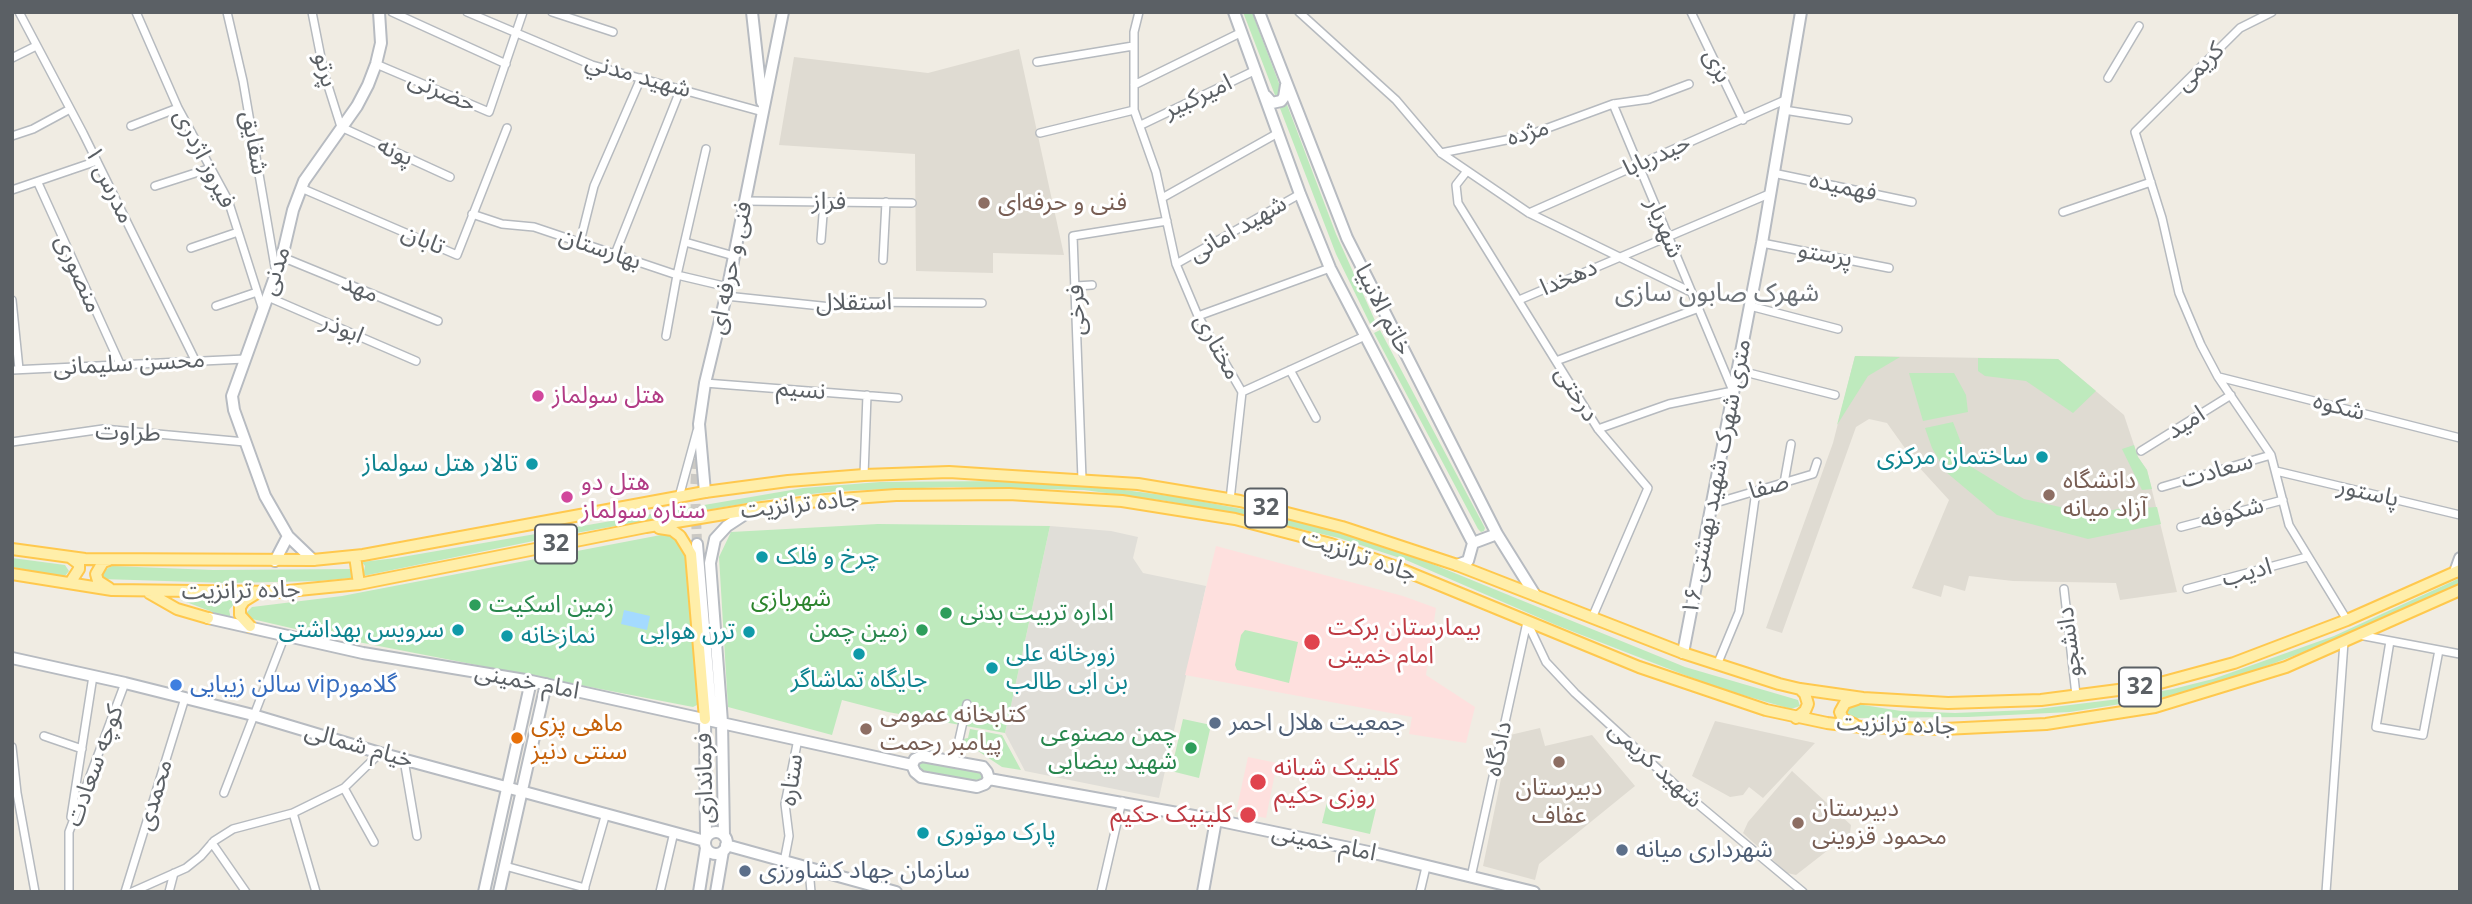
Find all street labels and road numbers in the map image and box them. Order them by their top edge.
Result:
street label: کریمی [2170,37,2230,97]
street label: بزی [1697,44,1737,88]
street label: شهيد مدني [582,47,694,105]
street label: پرتو [307,50,343,90]
street label: حضرتی [404,65,480,119]
street label: امیرکبیر [1159,69,1237,125]
street label: فیروز اژدری [167,105,241,213]
street label: شقایق [234,109,274,177]
street label: مژده [1504,113,1552,153]
street label: حیدربابا [1619,128,1695,184]
street label: پونه [372,131,418,173]
street label: مدرس ۱ [78,142,140,228]
street label: فهمیده [1807,166,1879,208]
street label: فراز [812,187,846,217]
street label: شهید امانی [1184,189,1292,269]
street label: شهریار [1638,193,1690,263]
street label: فنی و حرفه ای [703,199,759,337]
street label: تابان [397,218,449,262]
street label: بهارستان [555,222,645,276]
street label: منصوری [48,231,108,317]
street label: پرستو [1795,236,1855,274]
street label: مدنی [255,243,297,299]
street label: دهخدا [1536,253,1602,303]
street label: خاتم الانبیا [1348,260,1418,360]
street label: مهد [337,268,383,310]
street label: فرخی [1062,284,1092,336]
street label: استقلال [816,288,892,318]
street label: ابوذر [316,307,368,351]
street label: مختاری [1187,309,1247,385]
street label: ۱۶ متری شهرک شهيد بهشتی [1676,337,1758,617]
street label: محسن سلیمانی [52,346,206,382]
street label: درختی [1548,361,1604,427]
street label: نسيم [775,374,827,406]
street label: شکوه [2310,387,2368,427]
street label: امید [2161,400,2211,446]
street label: طراوت [95,417,161,449]
street label: سعادت [2178,447,2256,495]
street label: صفا [1746,468,1792,506]
street label: پاستور [2335,472,2401,514]
street label: جاده ترانزیت [739,484,861,526]
road number: 32 [1245,488,1287,528]
street label: شکوفه [2197,491,2267,535]
street label: جاده ترانزیت [1298,523,1420,589]
road number: 32 [535,524,577,564]
street label: ادیب [2219,553,2275,593]
street label: جاده ترانزیت [181,576,301,606]
street label: دانشجو [2051,605,2089,679]
street label: امام خمینی [472,658,582,706]
road number: 32 [2119,667,2161,706]
street label: کوچه سعادت [60,701,130,831]
street label: جاده ترانزیت [1836,709,1956,741]
street label: شهید کریمی [1602,715,1708,815]
street label: خیام شمالی [301,717,417,775]
street label: دادگاه [1479,719,1519,779]
street label: فرمانداری [690,732,720,824]
street label: ستاره [774,752,810,808]
street label: محمدی [131,756,179,834]
street label: امام خمینی [1269,818,1379,868]

